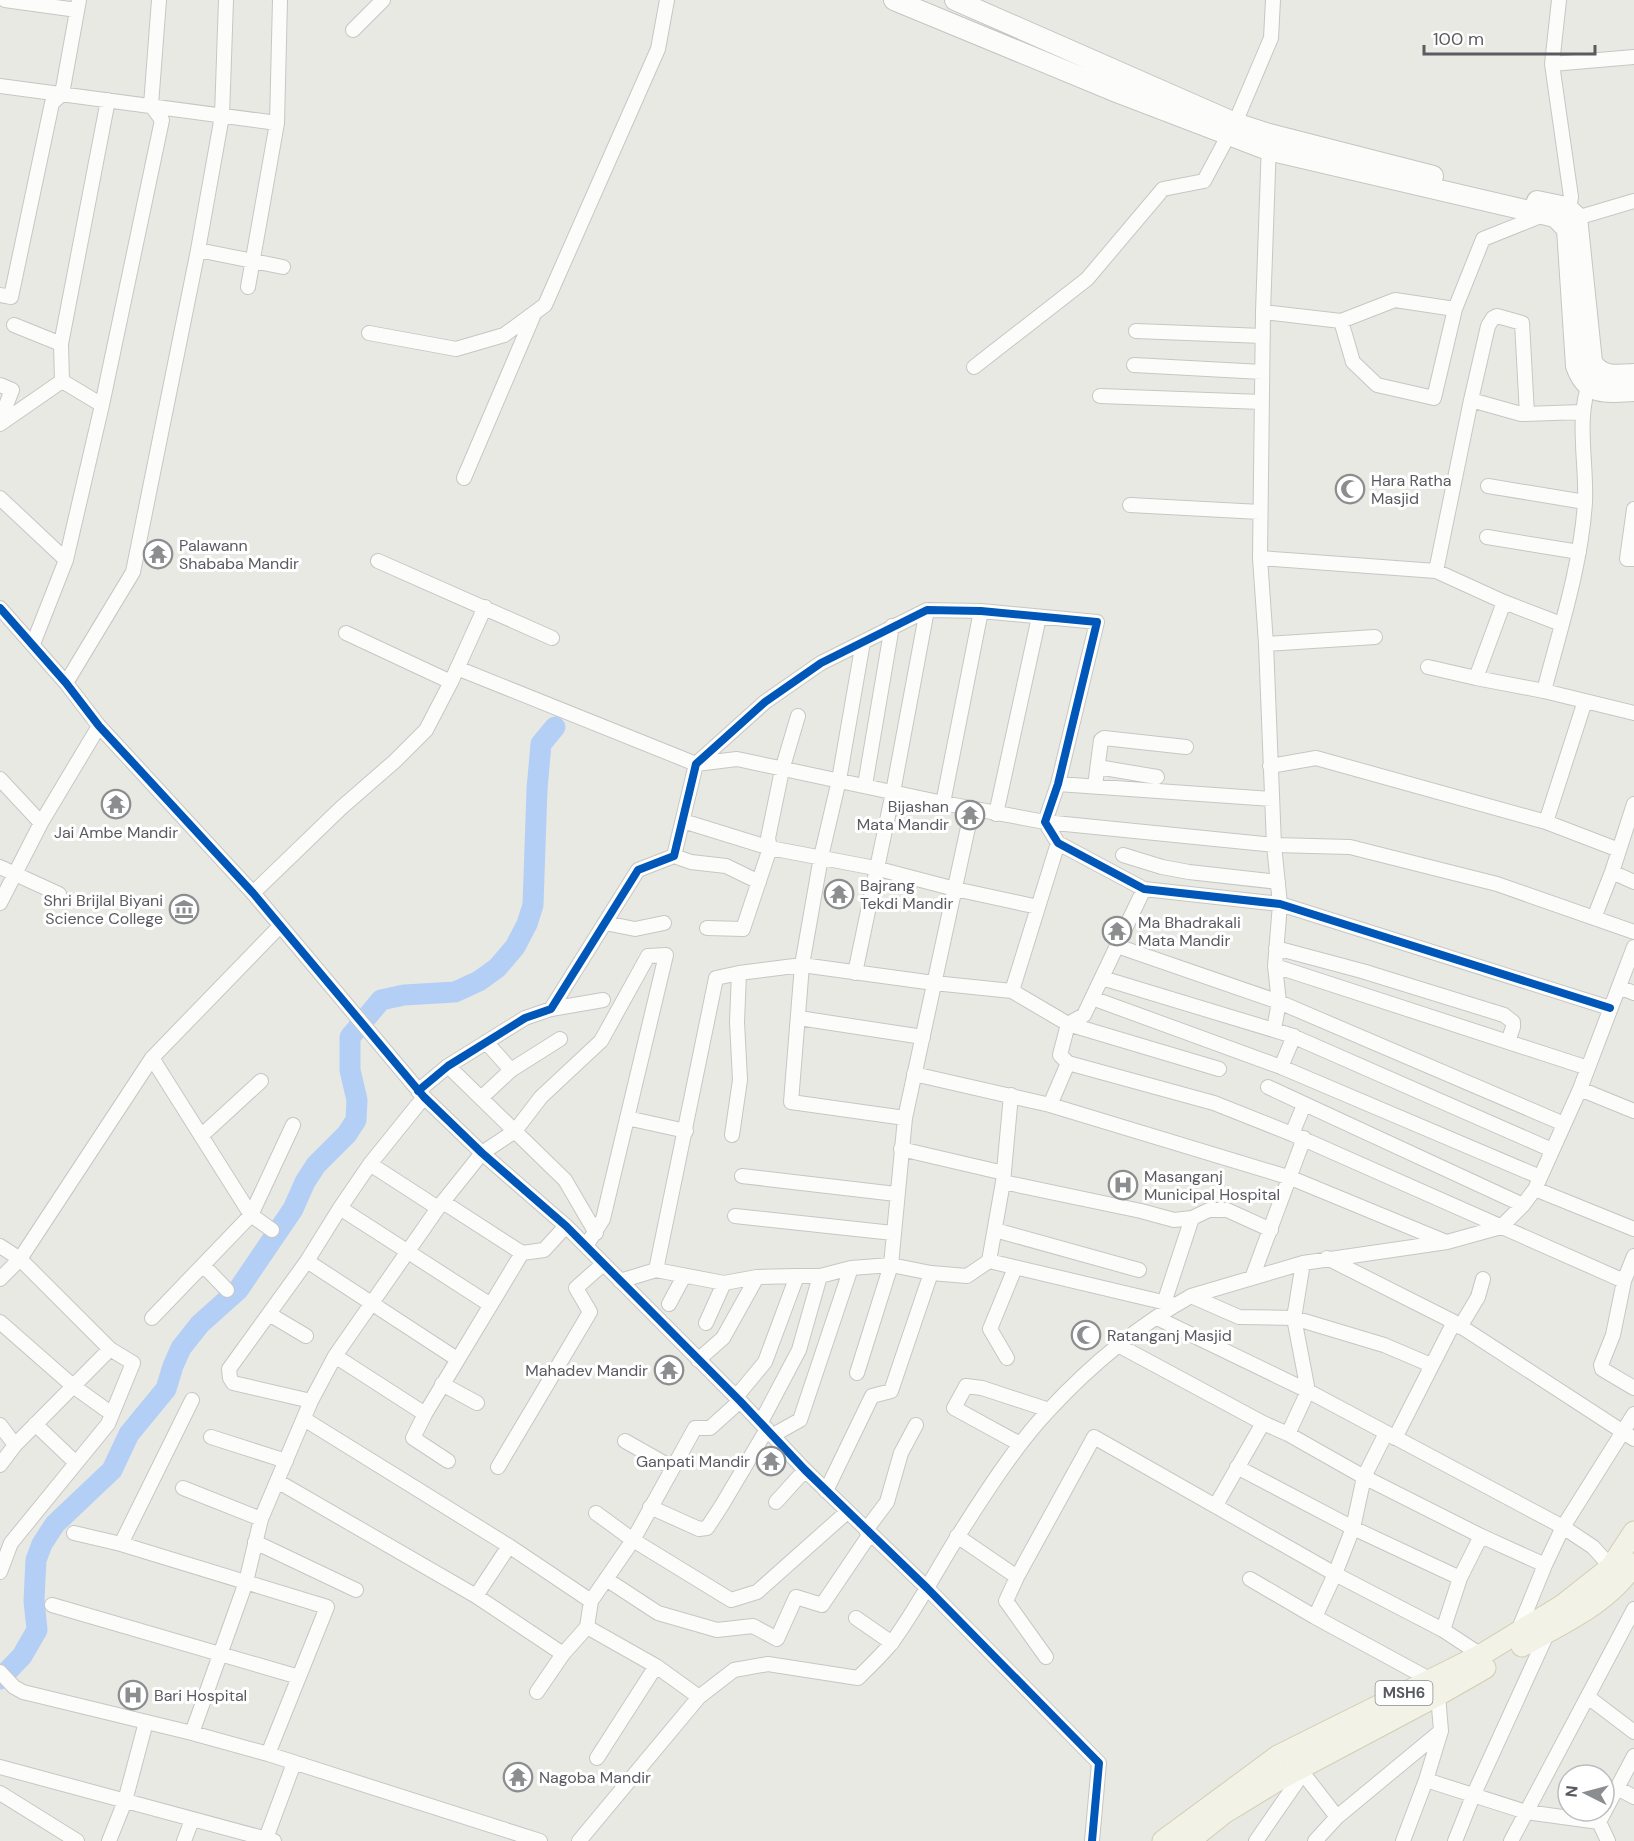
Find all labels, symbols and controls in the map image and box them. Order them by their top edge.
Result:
scale bar [1424,18,1595,56]
text: 100 m [1433,27,1484,51]
place label: Hara Ratha Masjid [1371,470,1451,509]
mosque icon: Hara Ratha Masjid [1334,473,1366,505]
place label: Palawann Shababa Mandir [179,535,299,574]
temple icon: Palawann Shababa Mandir [142,538,174,570]
temple icon: Jai Ambe Mandir [100,788,132,820]
place label: Bijashan Mata Mandir [857,796,949,835]
temple icon: Bijashan Mata Mandir [954,799,986,831]
place label: Jai Ambe Mandir [54,822,178,843]
place label: Bajrang Tekdi Mandir [860,875,953,914]
temple icon: Bajrang Tekdi Mandir [823,878,855,910]
place label: Shri Brijlal Biyani Science College [43,890,163,929]
museum icon: Shri Brijlal Biyani Science College [168,893,200,925]
place label: Ma Bhadrakali Mata Mandir [1138,912,1241,951]
temple icon: Ma Bhadrakali Mata Mandir [1101,915,1133,947]
place label: Masanganj Municipal Hospital [1144,1166,1280,1205]
hospital icon: Masanganj Municipal Hospital [1107,1169,1139,1201]
mosque icon: Ratanganj Masjid [1070,1319,1102,1351]
place label: Ratanganj Masjid [1107,1325,1232,1346]
temple icon: Mahadev Mandir [653,1354,685,1386]
place label: Mahadev Mandir [525,1360,648,1381]
temple icon: Ganpati Mandir [755,1445,787,1477]
place label: Ganpati Mandir [636,1451,750,1472]
hospital icon: Bari Hospital [117,1679,149,1711]
road number: MSH6 [1376,1681,1432,1705]
place label: Bari Hospital [154,1685,247,1706]
temple icon: Nagoba Mandir [502,1761,534,1793]
north arrow [1556,1763,1616,1823]
place label: Nagoba Mandir [539,1767,651,1788]
text: N [1561,1785,1583,1798]

